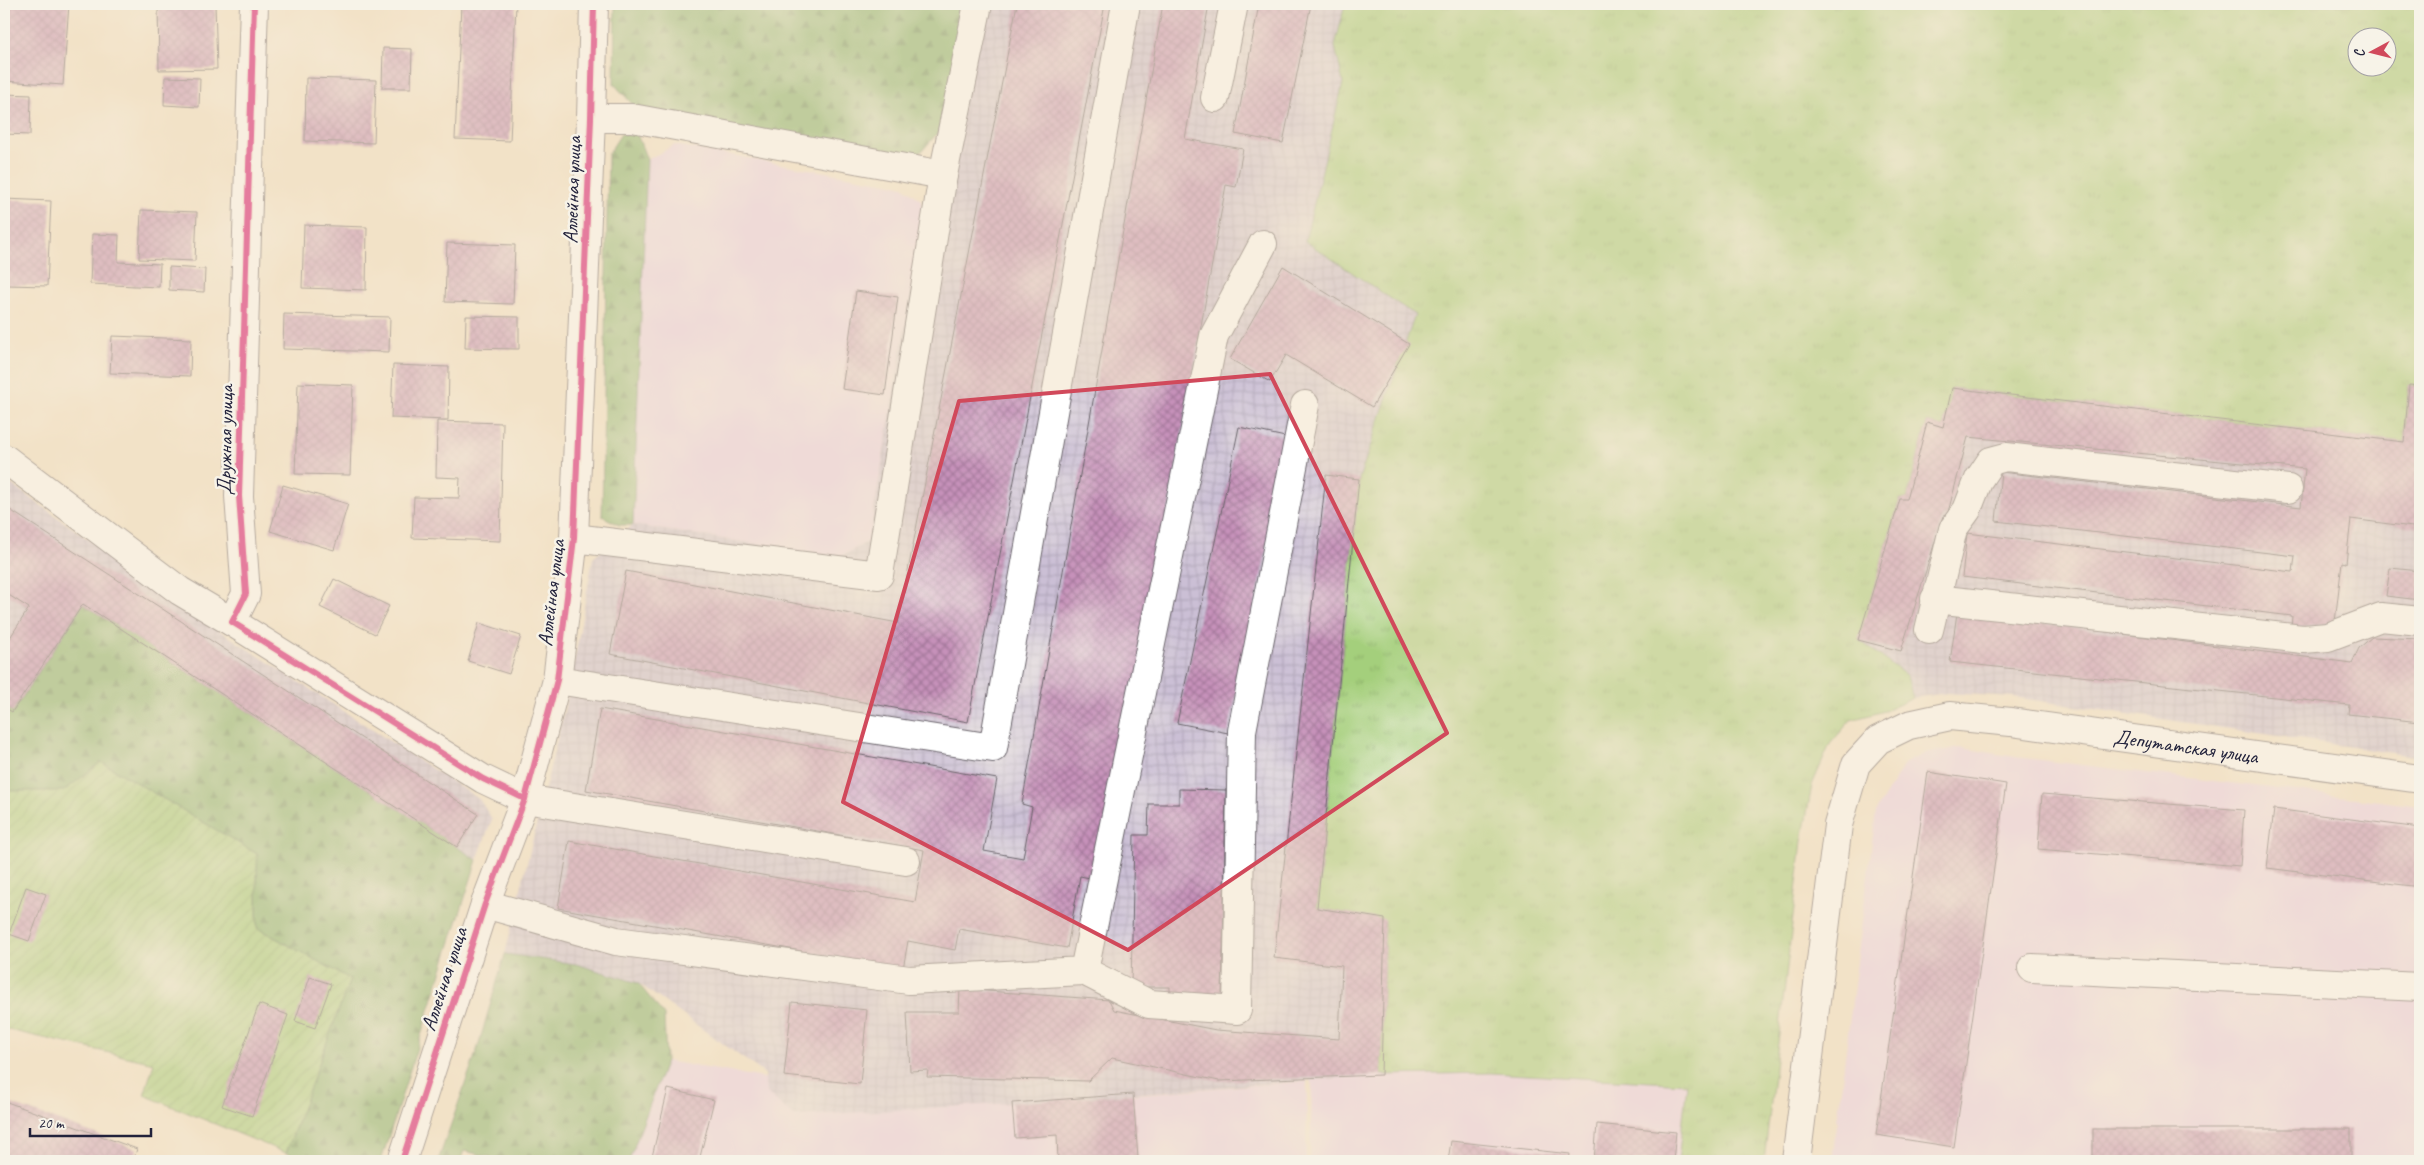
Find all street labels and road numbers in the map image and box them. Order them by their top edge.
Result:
street label: Аллейная улица [557,134,587,244]
street label: Дружная улица [211,382,239,495]
street label: Аллейная улица [532,537,571,648]
street label: Депутатская улица [2112,723,2261,769]
street label: Аллейная улица [415,922,473,1034]

